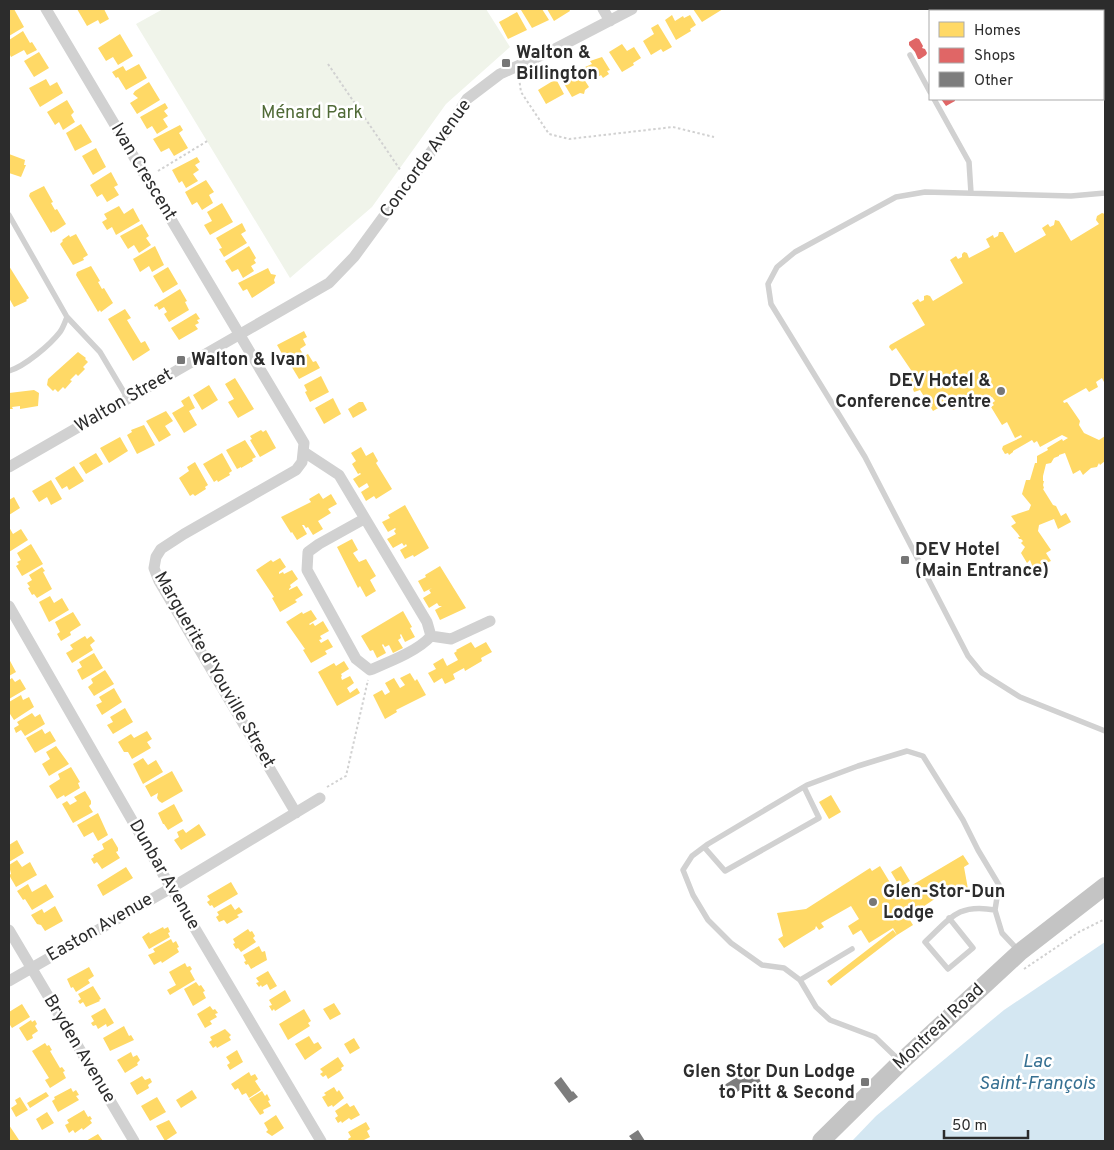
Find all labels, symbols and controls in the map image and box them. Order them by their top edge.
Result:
legend [929,10,1104,100]
text: Homes [974,22,1021,41]
place label: Walton & Billington [516,42,598,86]
text: Shops [974,47,1015,66]
marker: Walton & Billington [500,57,512,69]
text: Other [974,72,1013,91]
street label: Concorde Avenue [375,95,477,223]
park label: Ménard Park [261,102,363,125]
street label: Ivan Crescent [105,119,181,225]
place label: Walton & Ivan [191,349,306,372]
marker: Walton & Ivan [175,354,187,366]
street label: Walton Street [71,364,177,438]
place label: DEV Hotel & Conference Centre [835,370,991,414]
marker: DEV Hotel & Conference Centre [995,385,1007,397]
place label: DEV Hotel (Main Entrance) [915,539,1049,583]
marker: DEV Hotel (Main Entrance) [899,554,911,566]
street label: Marguerite d'Youville Street [148,568,280,772]
street label: Dunbar Avenue [123,816,205,934]
place label: Glen-Stor-Dun Lodge [883,881,1005,925]
street label: Easton Avenue [43,888,157,968]
marker: Glen-Stor-Dun Lodge [867,896,879,908]
street label: Montreal Road [888,979,990,1075]
street label: Bryden Avenue [38,991,120,1107]
water label: Lac Saint-François [979,1050,1096,1096]
place label: Glen Stor Dun Lodge to Pitt & Second [683,1061,855,1105]
marker: Glen Stor Dun Lodge to Pitt & Second [859,1076,871,1088]
scale bar [944,1108,1028,1140]
text: 50 m [952,1117,987,1136]

